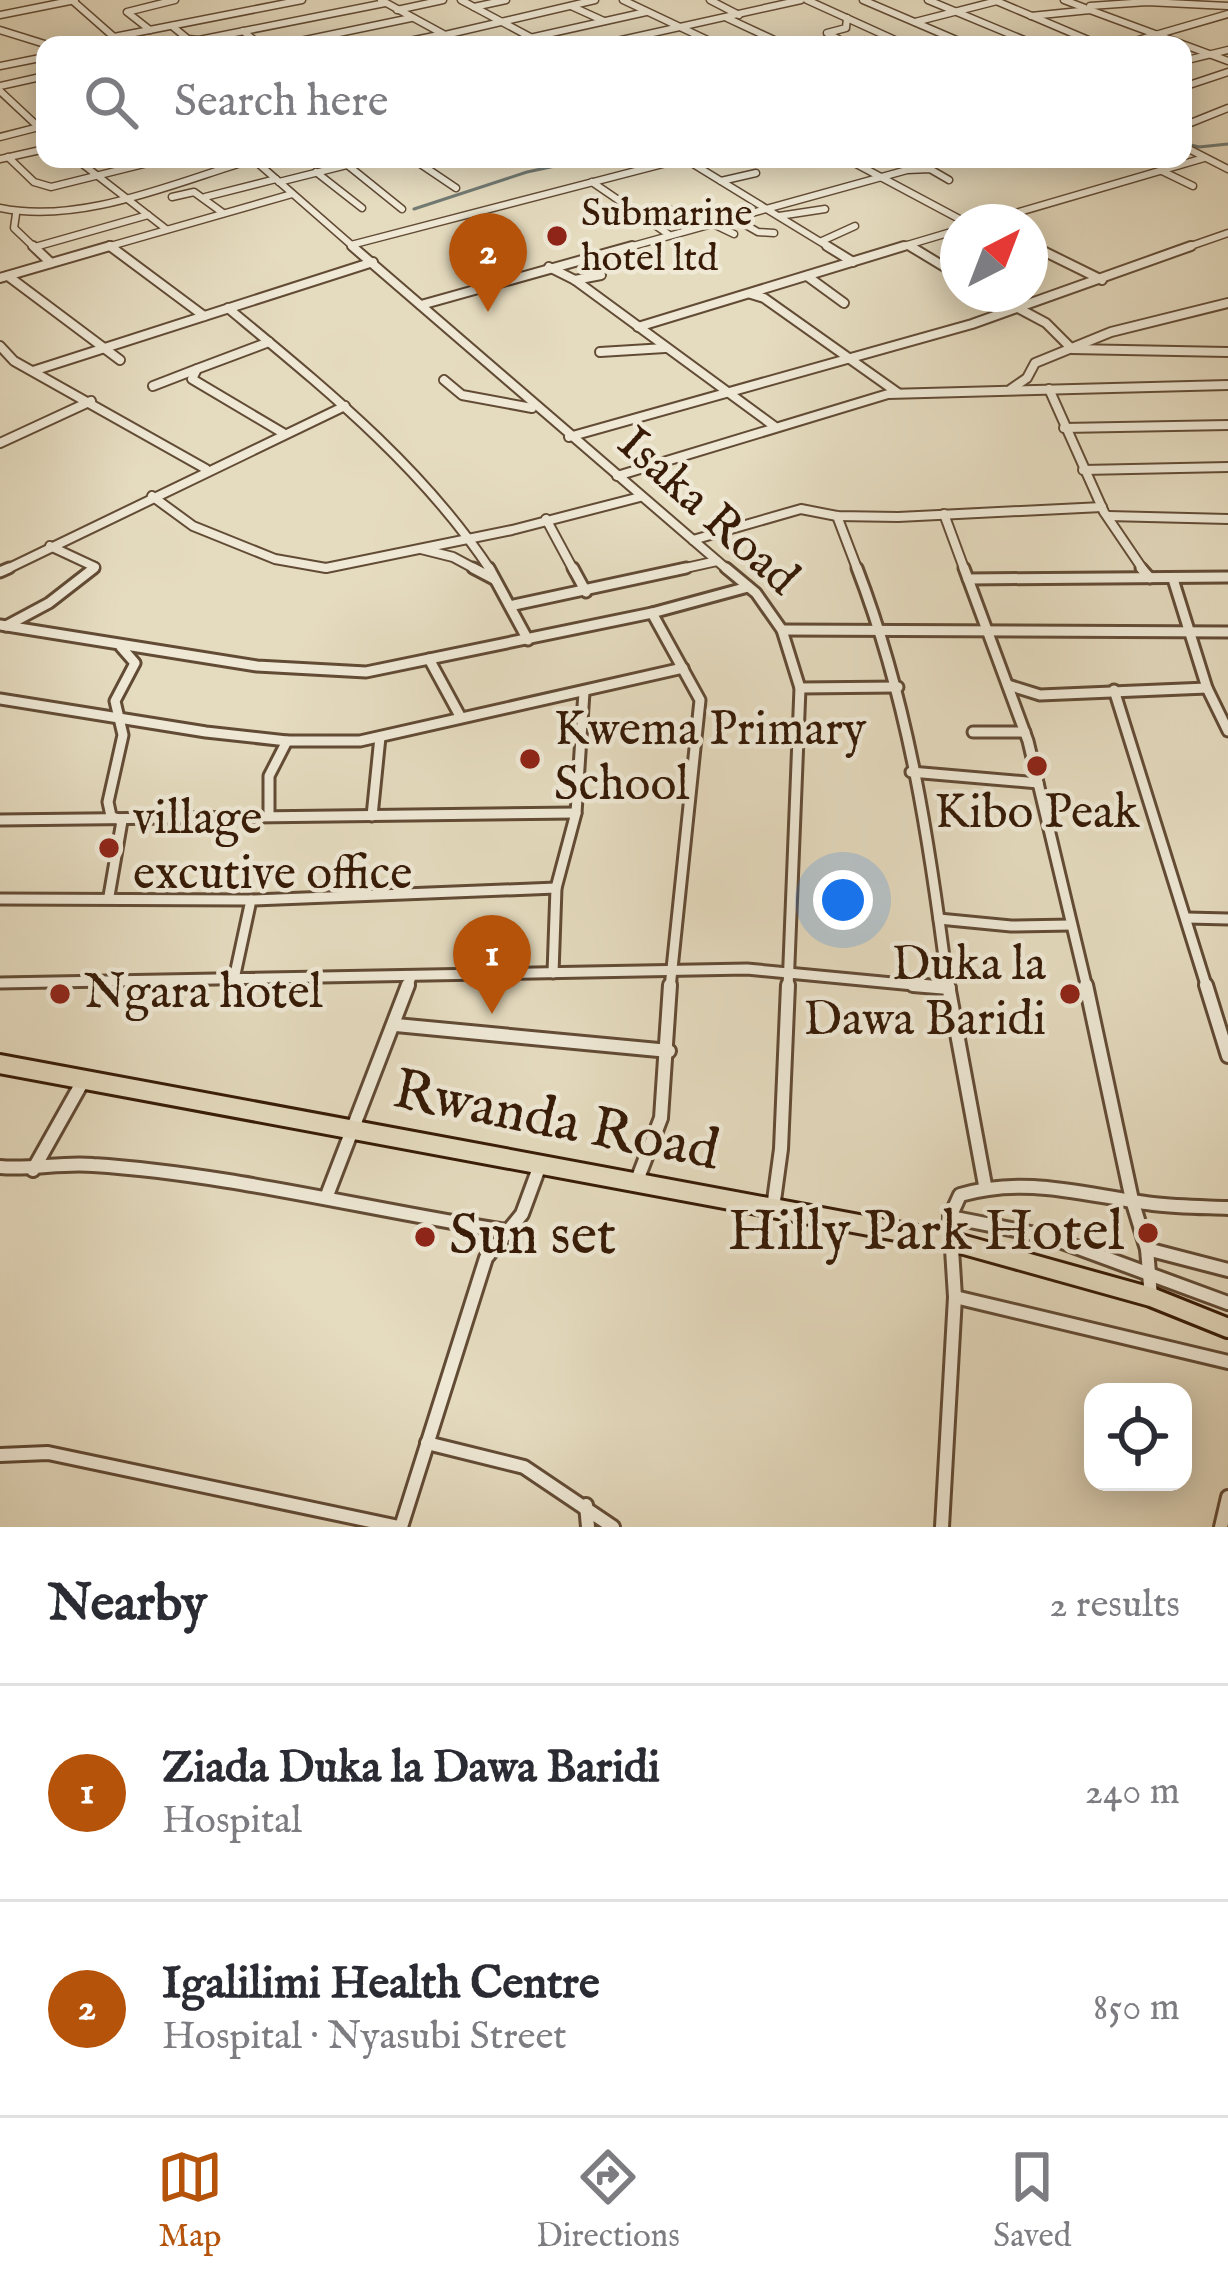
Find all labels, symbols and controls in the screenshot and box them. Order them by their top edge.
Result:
search box [36,36,1192,168]
icon: search [78,69,144,135]
text: Search here [174,74,388,131]
place label: Submarine hotel ltd [581,190,752,284]
north arrow [940,204,1048,312]
pin: 2 [449,213,527,312]
marker: Submarine hotel ltd [544,223,570,249]
street label: Isaka Road [604,415,810,609]
place label: Kwema Primary School [554,701,867,816]
marker: Kwema Primary School [517,746,543,772]
marker: Kibo Peak [1024,753,1050,779]
place label: Kibo Peak [935,784,1140,844]
place label: village excutive office [133,790,412,905]
marker: village excutive office [96,835,122,861]
your location [813,870,873,930]
pin: 1 [453,915,531,1014]
place label: Duka la Dawa Baridi [803,936,1046,1051]
place label: Ngara hotel [84,964,324,1024]
marker: Ngara hotel [47,981,73,1007]
marker: Duka la Dawa Baridi [1057,981,1083,1007]
street label: Rwanda Road [387,1055,726,1189]
place label: Hilly Park Hotel [728,1197,1124,1270]
place label: Sun set [449,1201,616,1274]
marker: Hilly Park Hotel [1135,1220,1161,1246]
marker: Sun set [412,1224,438,1250]
map controls [1084,1383,1192,1491]
button: locate [1084,1383,1192,1491]
text: Nearby [48,1573,207,1638]
text: 2 results [1049,1581,1180,1630]
text: Ziada Duka la Dawa Baridi [162,1740,660,1797]
text: 1 [80,1768,94,1817]
text: 240 m [1085,1768,1180,1817]
text: Hospital [162,1797,302,1846]
text: Igalilimi Health Centre [162,1956,600,2013]
text: 2 [78,1984,96,2033]
text: 850 m [1093,1984,1180,2033]
text: Hospital · Nyasubi Street [162,2013,567,2062]
tab: Map [157,2144,223,2258]
tab: Directions [536,2144,680,2258]
tab: Saved [993,2144,1071,2258]

